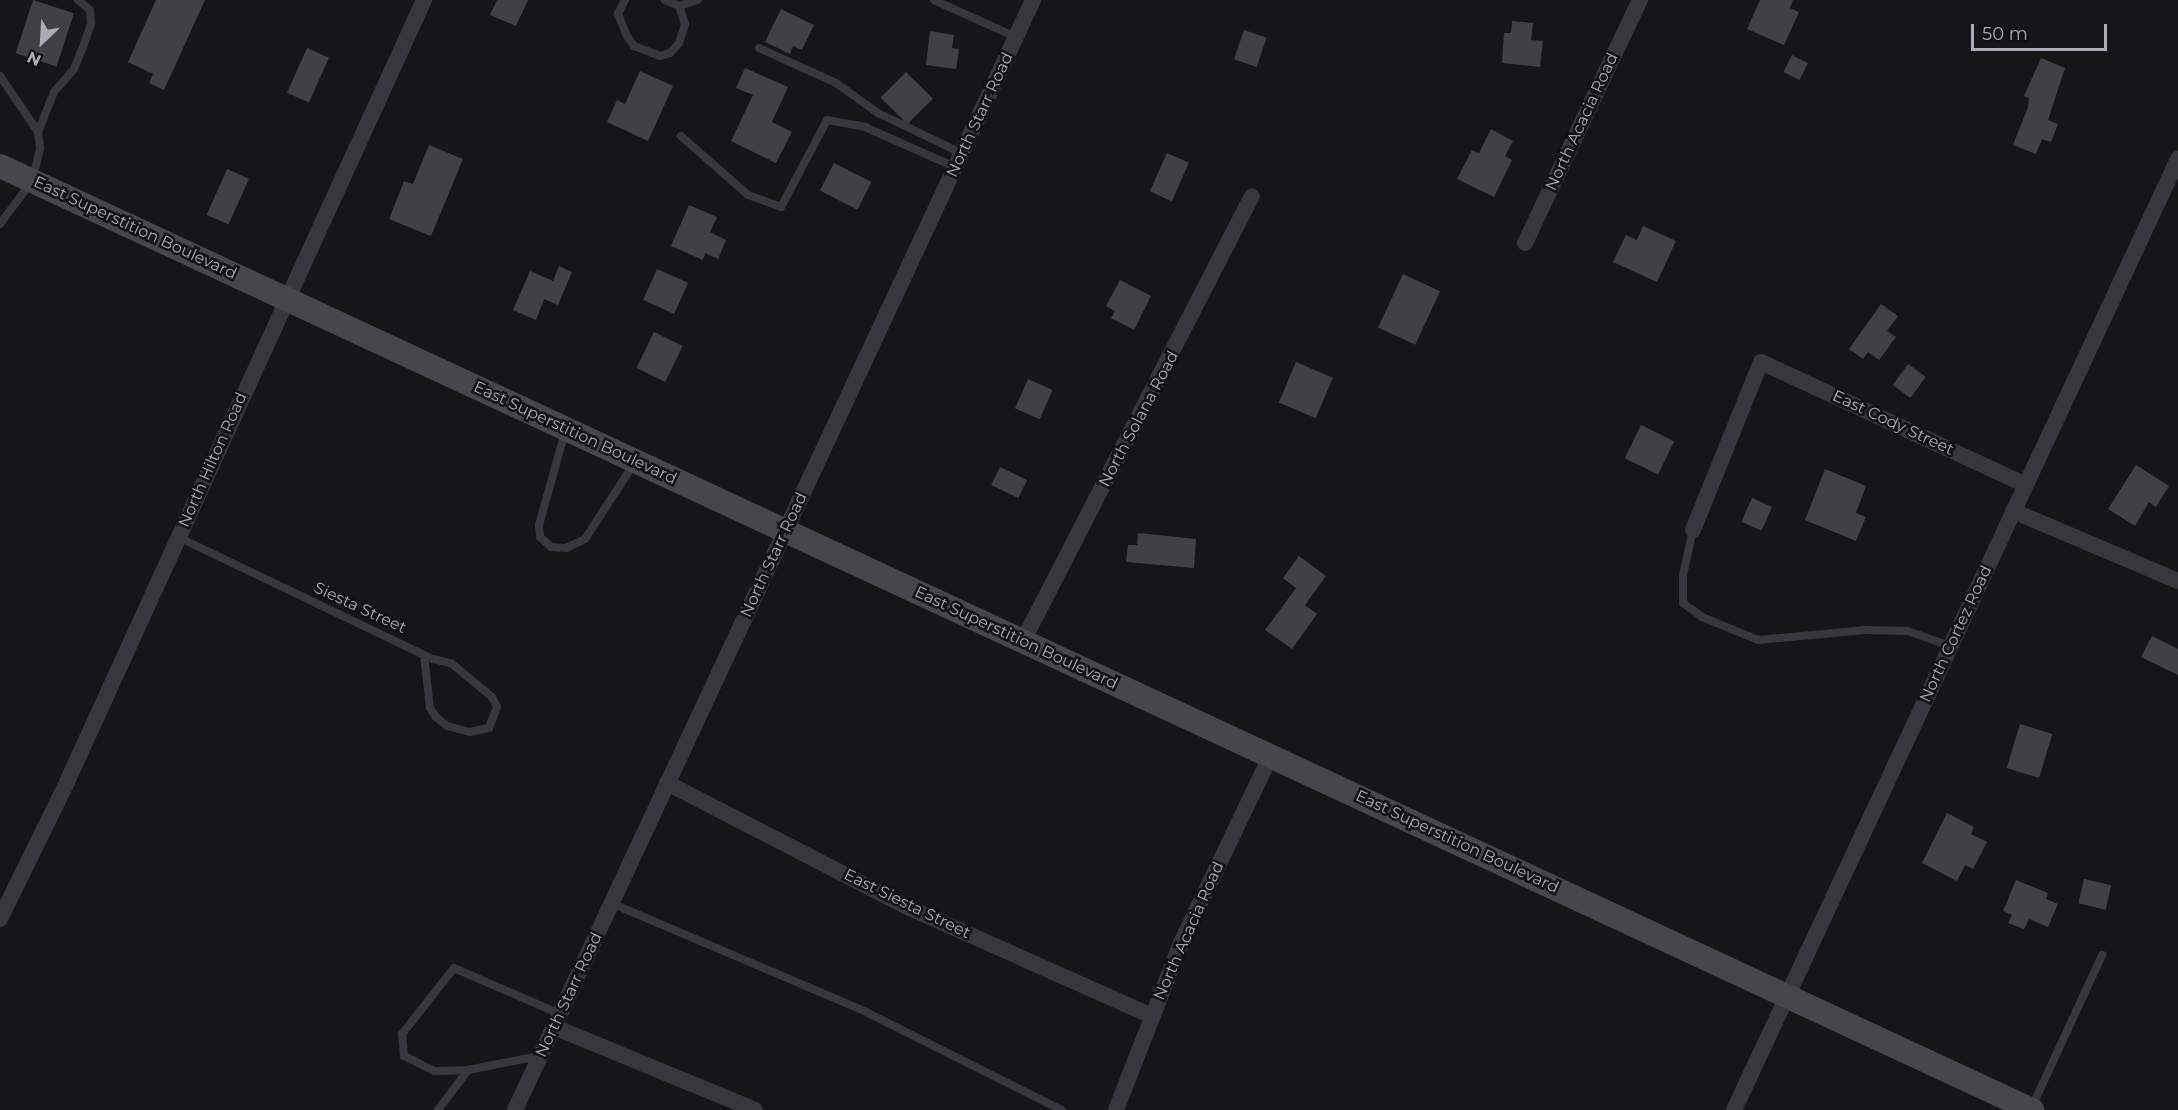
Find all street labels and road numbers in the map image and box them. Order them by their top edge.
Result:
street label: North Starr Road [943,50,1017,180]
street label: North Acacia Road [1542,50,1622,194]
street label: East Superstition Boulevard [30,172,240,284]
street label: North Solana Road [1095,348,1183,490]
street label: East Superstition Boulevard [470,377,680,489]
street label: East Cody Street [1829,387,1957,459]
street label: North Hilton Road [175,390,251,530]
street label: North Starr Road [737,490,811,620]
street label: North Cortez Road [1916,562,1996,706]
street label: Siesta Street [311,578,409,638]
street label: East Superstition Boulevard [911,582,1121,694]
street label: East Superstition Boulevard [1352,786,1562,898]
street label: North Acacia Road [1150,859,1228,1003]
street label: East Siesta Street [841,865,973,943]
street label: North Starr Road [532,930,606,1060]

